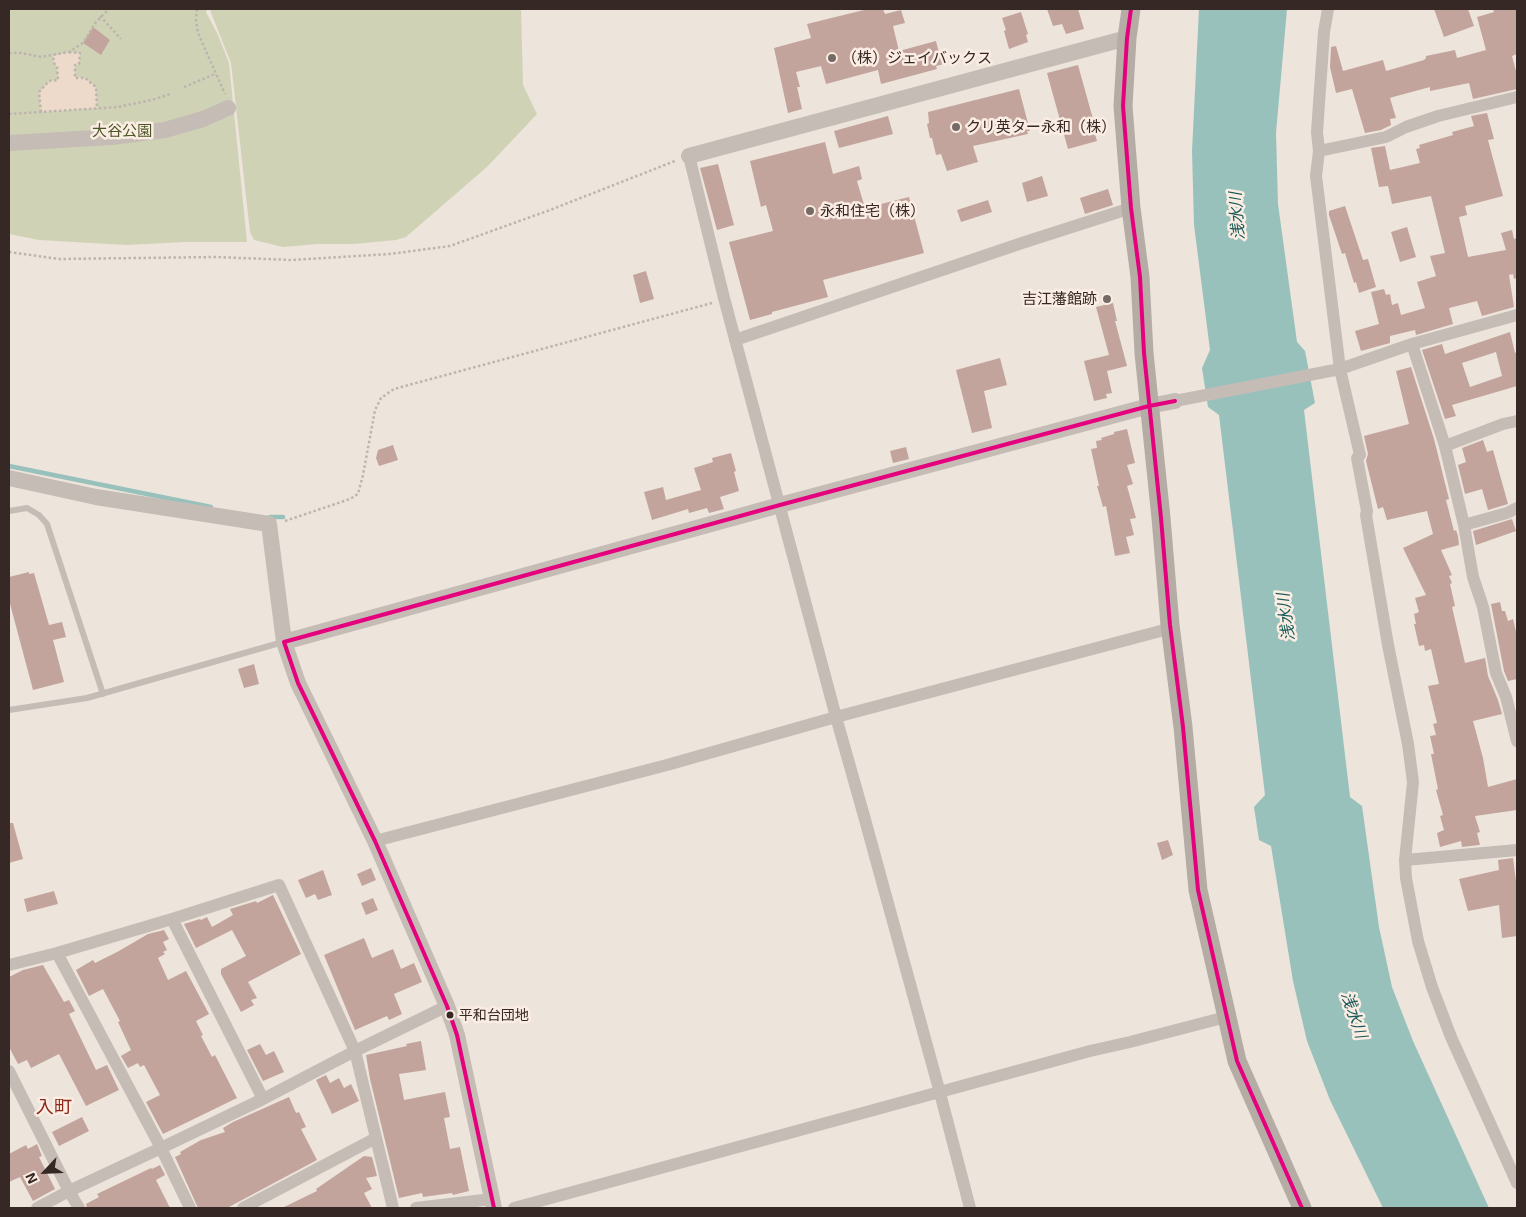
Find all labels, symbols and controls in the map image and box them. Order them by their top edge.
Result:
place label: （株）ジェイバックス [842,49,992,67]
marker: （株）ジェイバックス [826,52,838,64]
place label: クリ英ター永和（株） [966,118,1116,136]
marker: クリ英ター永和（株） [950,121,962,133]
park label: 大谷公園 [92,122,152,140]
water label: 浅水川 [1226,191,1248,241]
place label: 永和住宅（株） [820,202,925,220]
marker: 永和住宅（株） [804,205,816,217]
place label: 吉江藩館跡 [1022,290,1097,308]
marker: 吉江藩館跡 [1101,293,1113,305]
water label: 浅水川 [1274,592,1298,642]
water label: 浅水川 [1337,989,1371,1041]
place label: 平和台団地 [459,1007,529,1023]
marker: 平和台団地 [445,1010,455,1020]
district label: 入町 [36,1096,72,1118]
north arrow [20,1147,70,1197]
text: N [21,1170,41,1187]

